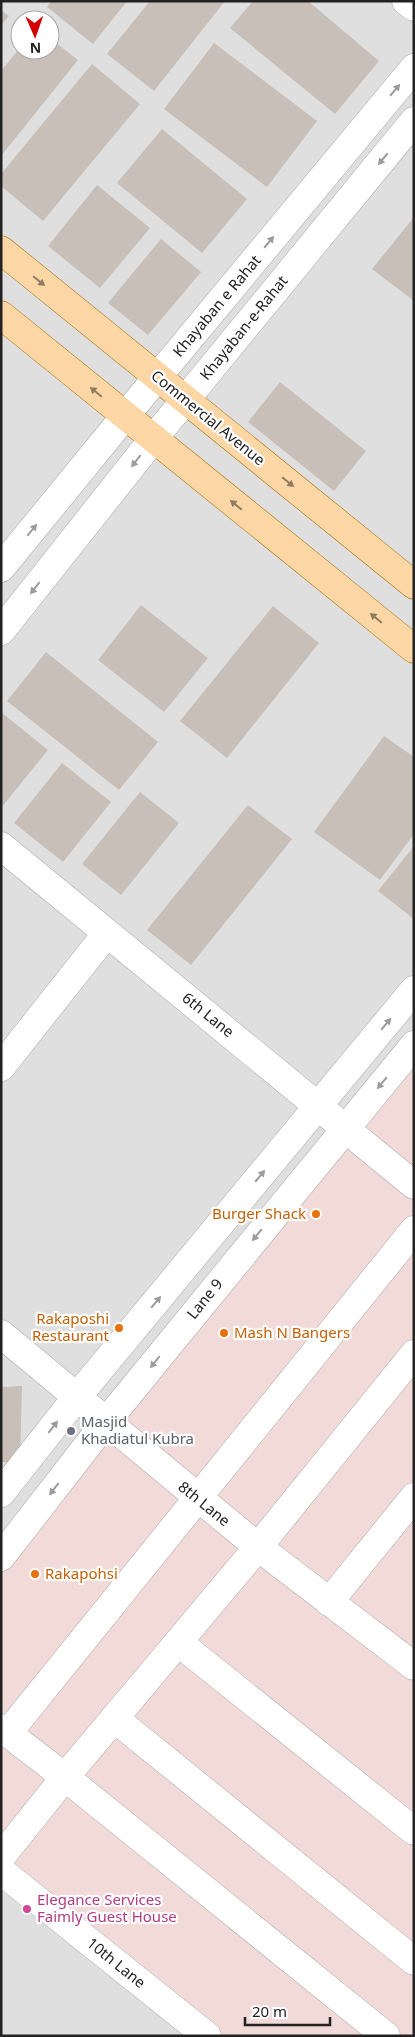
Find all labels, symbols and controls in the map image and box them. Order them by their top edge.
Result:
north arrow [10,10,60,60]
text: N [29,39,41,58]
one-way arrow [389,85,401,97]
one-way arrow [377,152,388,165]
one-way arrow [263,237,275,249]
street label: Khayaban e Rahat [168,250,265,360]
street label: Khayaban-e-Rahat [195,271,292,384]
one-way arrow [32,275,45,286]
street label: Commercial Avenue [148,365,270,469]
one-way arrow [90,387,103,398]
one-way arrow [131,454,142,467]
one-way arrow [281,477,294,488]
one-way arrow [230,500,243,511]
one-way arrow [26,524,37,537]
one-way arrow [30,581,41,594]
one-way arrow [370,613,383,624]
street label: 6th Lane [179,987,239,1041]
one-way arrow [380,1018,391,1031]
one-way arrow [377,1076,388,1089]
one-way arrow [254,1170,265,1183]
place label: Burger Shack [212,1203,306,1223]
marker: Burger Shack [310,1208,322,1220]
one-way arrow [252,1229,263,1242]
street label: Lane 9 [182,1274,227,1323]
one-way arrow [150,1295,161,1308]
place label: Rakaposhi Restaurant [32,1308,110,1345]
marker: Rakaposhi Restaurant [113,1322,125,1334]
place label: Mash N Bangers [234,1322,350,1342]
marker: Mash N Bangers [218,1327,230,1339]
one-way arrow [149,1355,160,1368]
place label: Masjid Khadiatul Kubra [81,1411,194,1448]
one-way arrow [48,1420,58,1434]
marker: Masjid Khadiatul Kubra [65,1425,77,1437]
street label: 8th Lane [175,1476,235,1530]
one-way arrow [49,1482,59,1496]
place label: Rakapohsi [45,1563,118,1583]
marker: Rakapohsi [29,1568,41,1580]
place label: Elegance Services Faimly Guest House [37,1889,177,1926]
marker: Elegance Services Faimly Guest House [21,1903,33,1915]
street label: 10th Lane [83,1932,150,1992]
scale bar [245,1994,330,2026]
text: 20 m [252,2001,287,2021]

